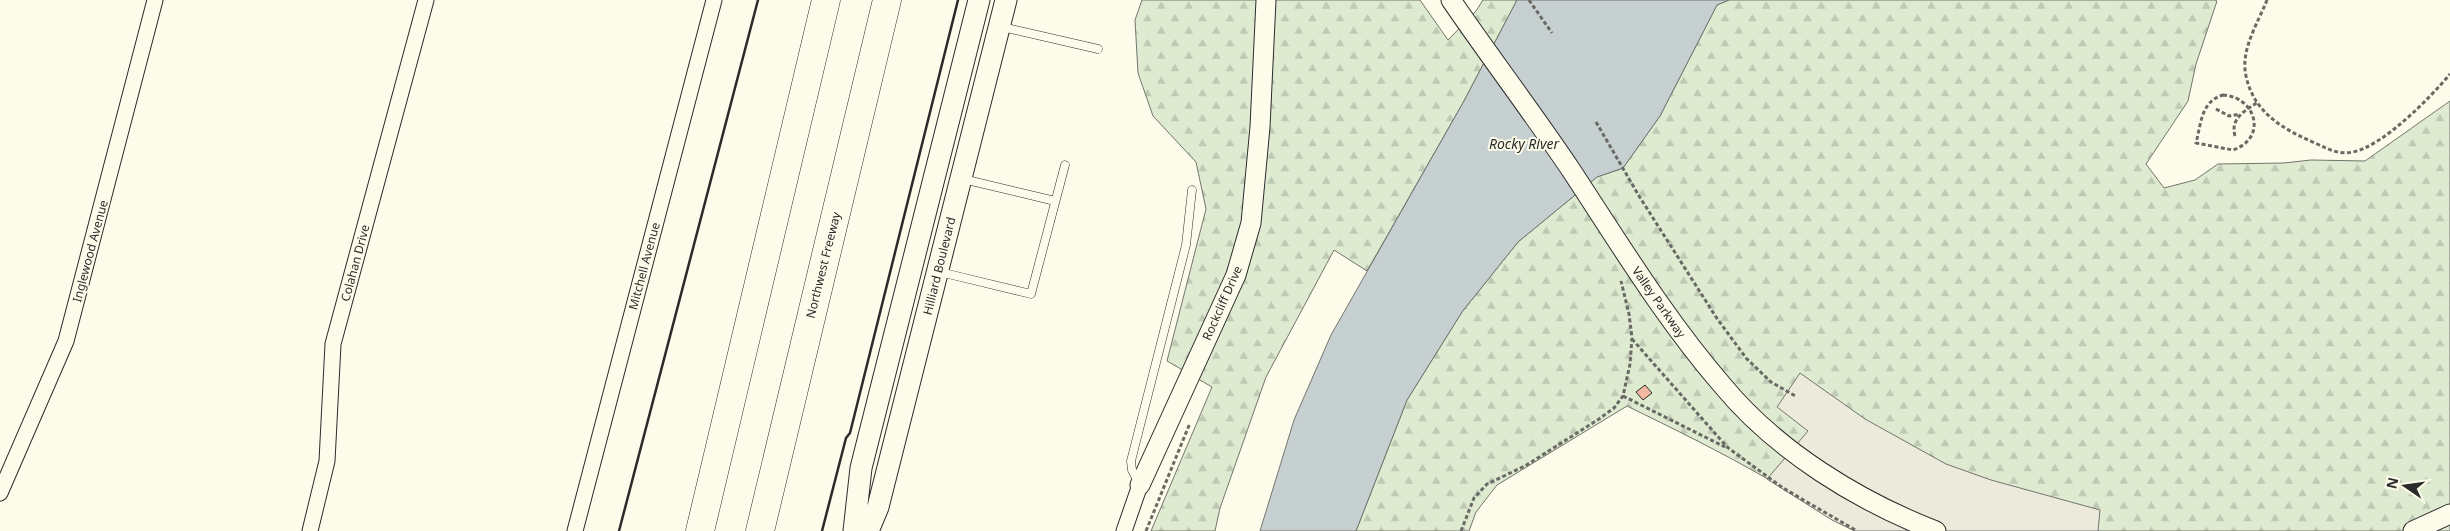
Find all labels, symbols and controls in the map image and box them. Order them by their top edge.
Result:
water label: Rocky River [1489,134,1559,153]
street label: Inglewood Avenue [68,198,112,304]
street label: Northwest Freeway [802,209,845,320]
street label: Hilliard Boulevard [919,215,959,317]
street label: Mitchell Avenue [624,220,664,312]
street label: Colahan Drive [337,222,373,303]
street label: Rockcliff Drive [1198,263,1246,343]
street label: Valley Parkway [1628,263,1690,342]
north arrow [2380,461,2430,511]
text: N [2381,475,2402,491]

